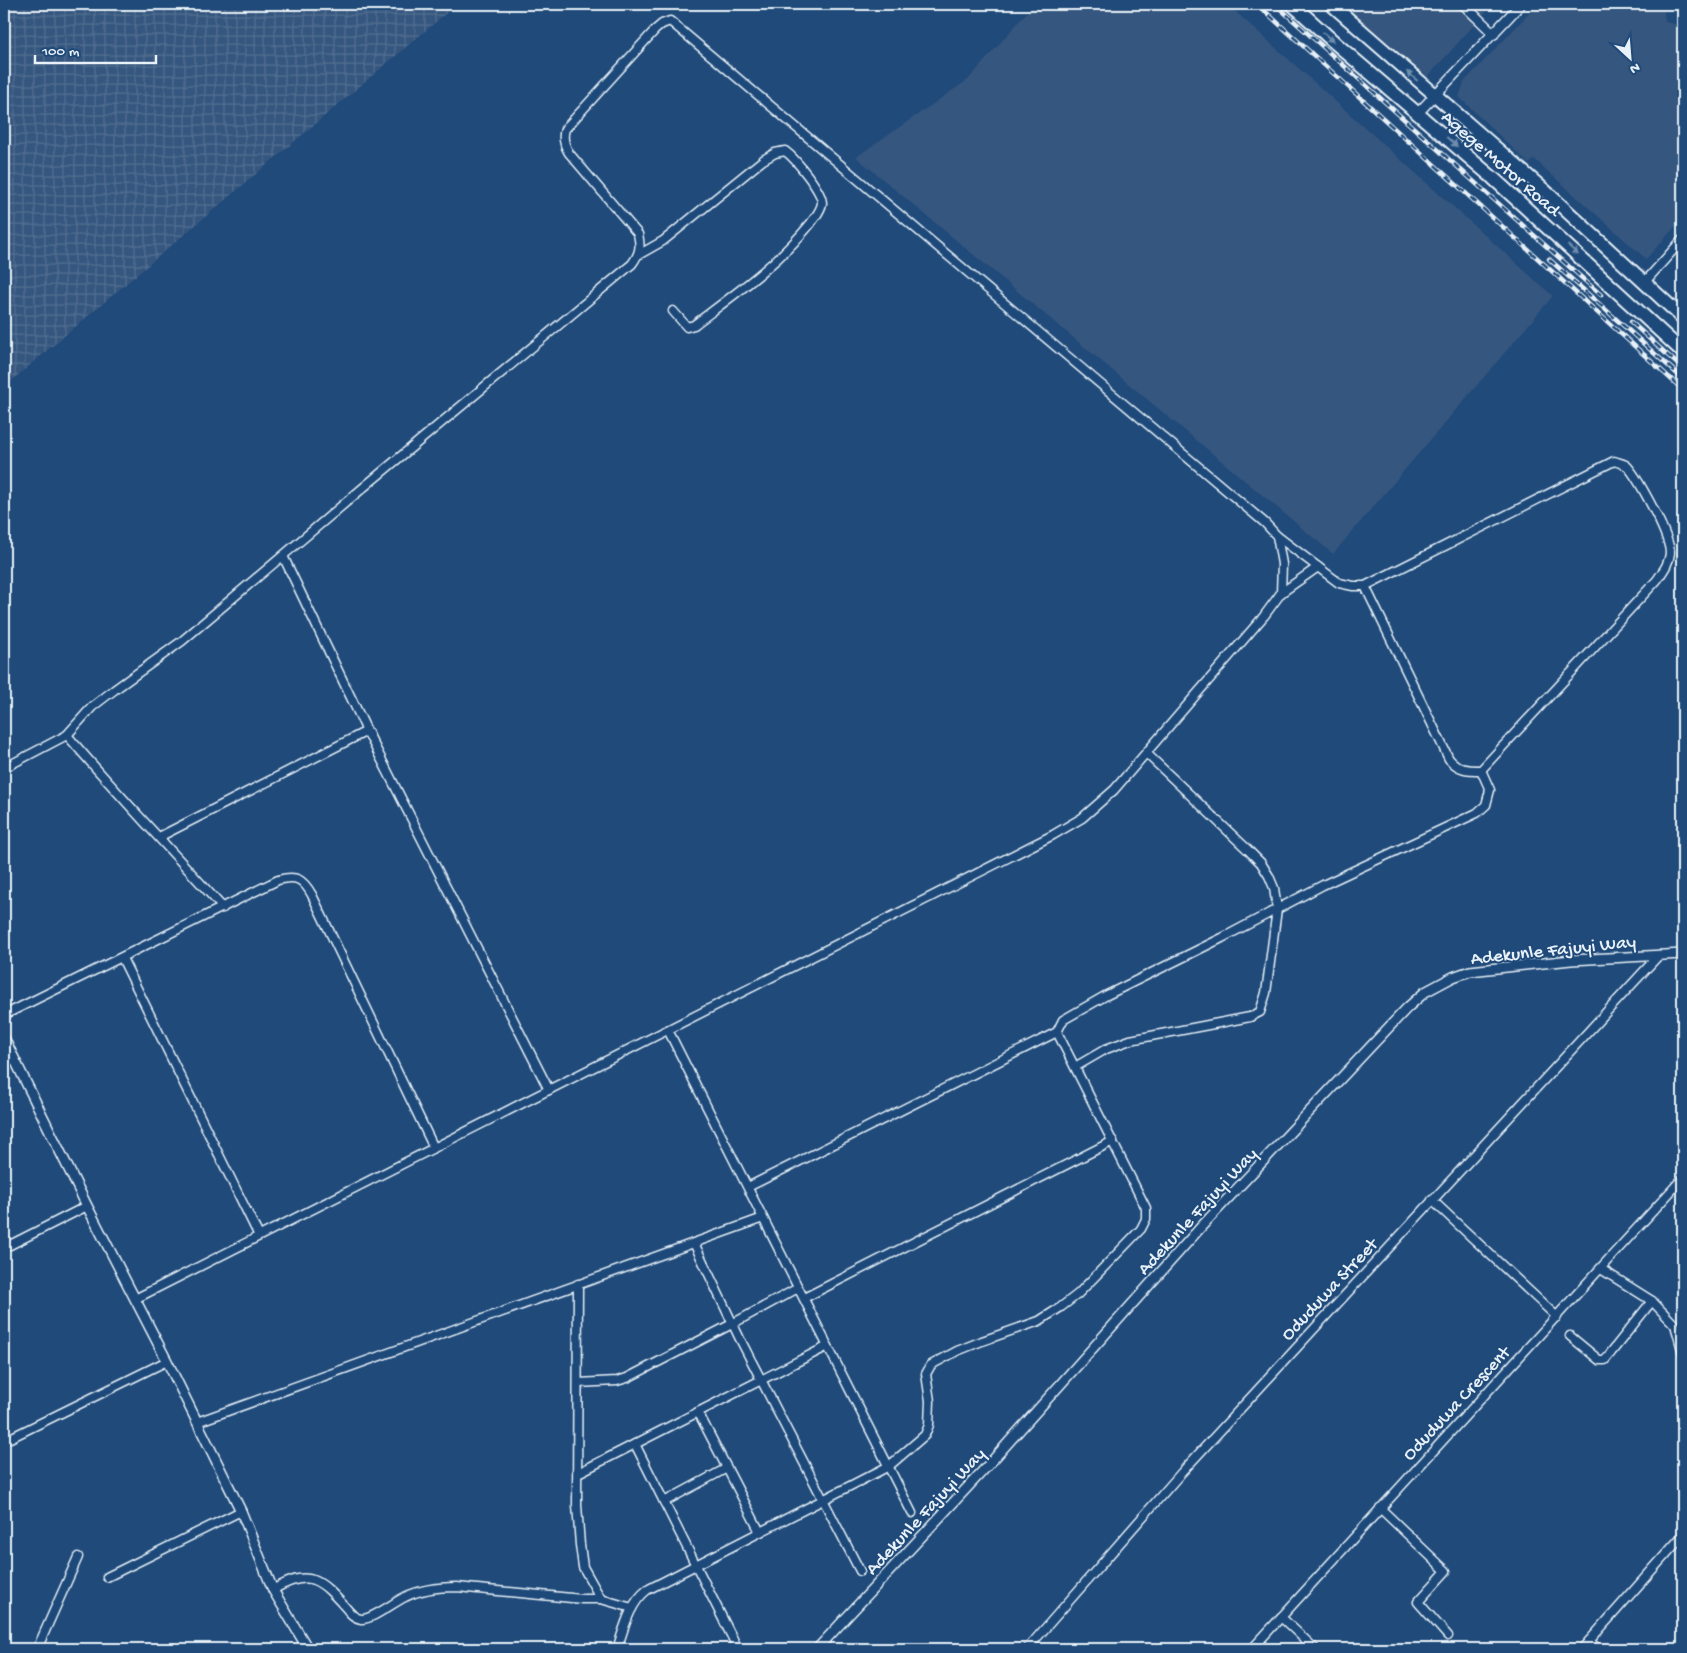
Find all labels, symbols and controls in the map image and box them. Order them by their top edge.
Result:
one-way arrow [1322,31,1334,43]
scale bar [35,32,156,64]
north arrow [1604,32,1654,82]
text: 100 m [41,43,80,61]
text: N [1627,58,1642,77]
one-way arrow [1406,70,1419,81]
street label: Agege Motor Road [1435,107,1565,224]
one-way arrow [1445,137,1458,148]
one-way arrow [1567,245,1579,256]
street label: Adekunle Fajuyi Way [1470,931,1638,972]
street label: Adekunle Fajuyi Way [1134,1143,1264,1281]
street label: Oduduwa Street [1277,1233,1385,1346]
street label: Oduduwa Crescent [1399,1341,1518,1466]
street label: Adekunle Fajuyi Way [862,1443,992,1581]

